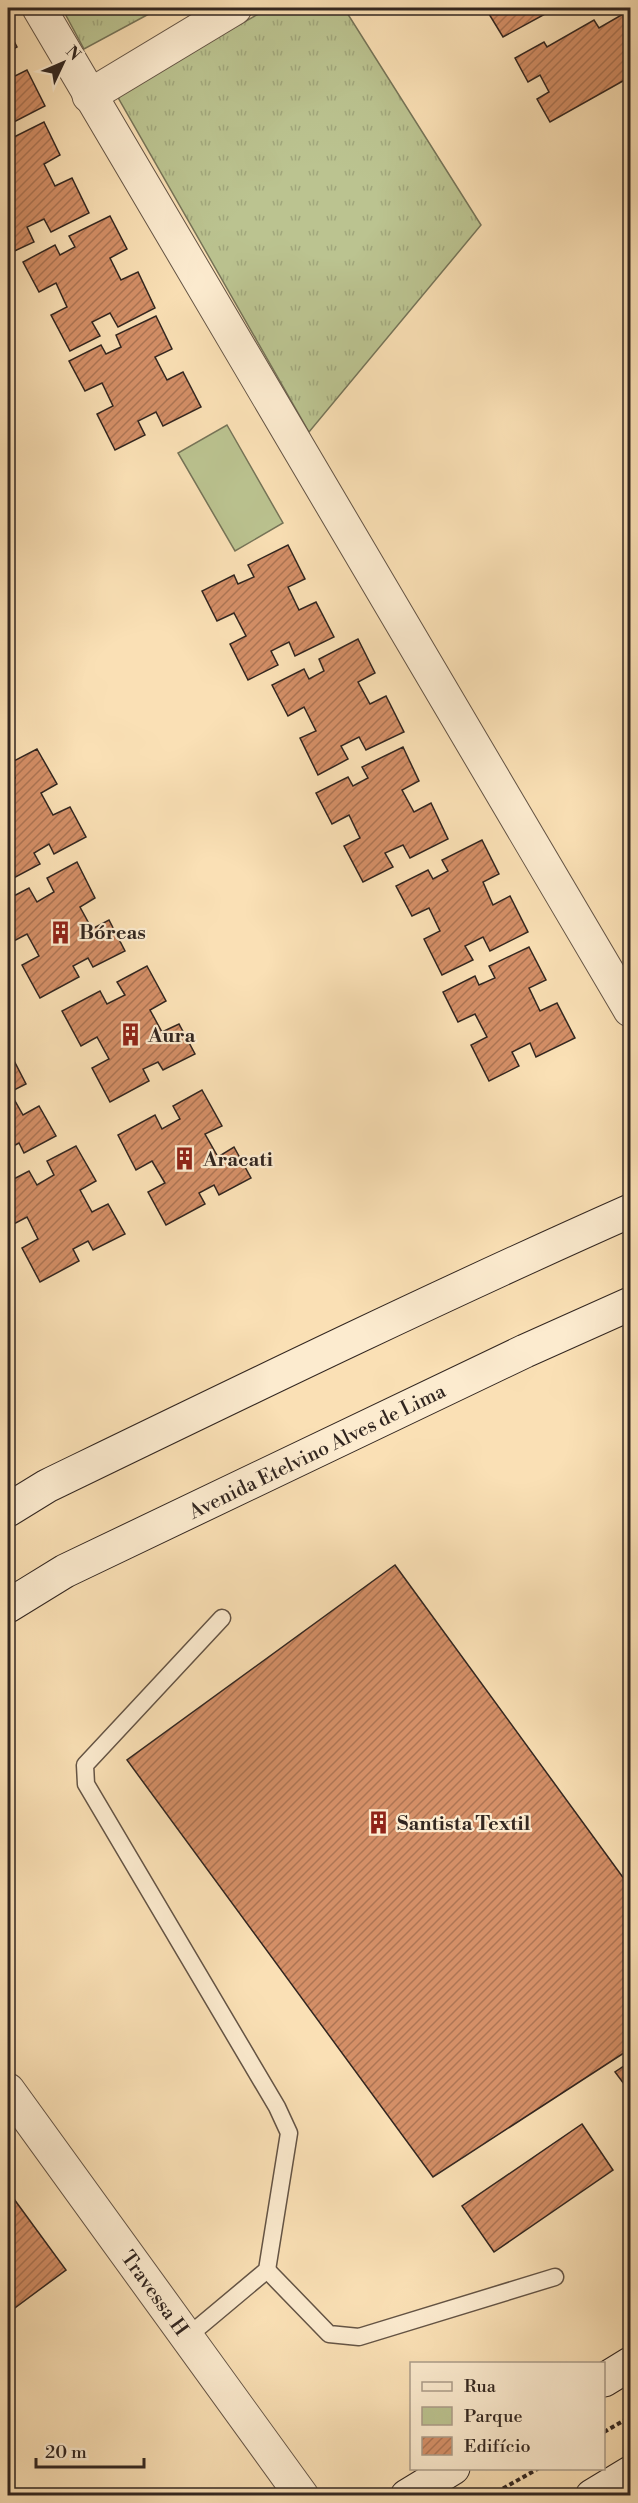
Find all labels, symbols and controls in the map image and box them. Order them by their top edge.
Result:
north arrow [33,33,93,93]
text: N [61,42,85,65]
building icon: Bóreas [48,919,74,945]
place label: Bóreas [79,921,146,946]
building icon: Aura [117,1022,143,1048]
place label: Aura [147,1024,196,1049]
building icon: Aracati [172,1146,198,1172]
place label: Aracati [202,1148,273,1173]
street label: Avenida Etelvino Alves de Lima [184,1379,451,1526]
building icon: Santista Textil [366,1810,392,1836]
place label: Santista Textil [397,1812,531,1837]
street label: Travessa H [115,2246,193,2341]
legend [410,2362,605,2470]
text: Rua [464,2375,497,2398]
text: Parque [464,2405,523,2428]
scale bar [36,2431,144,2469]
text: Edifício [464,2435,531,2458]
text: 20 m [45,2441,87,2464]

